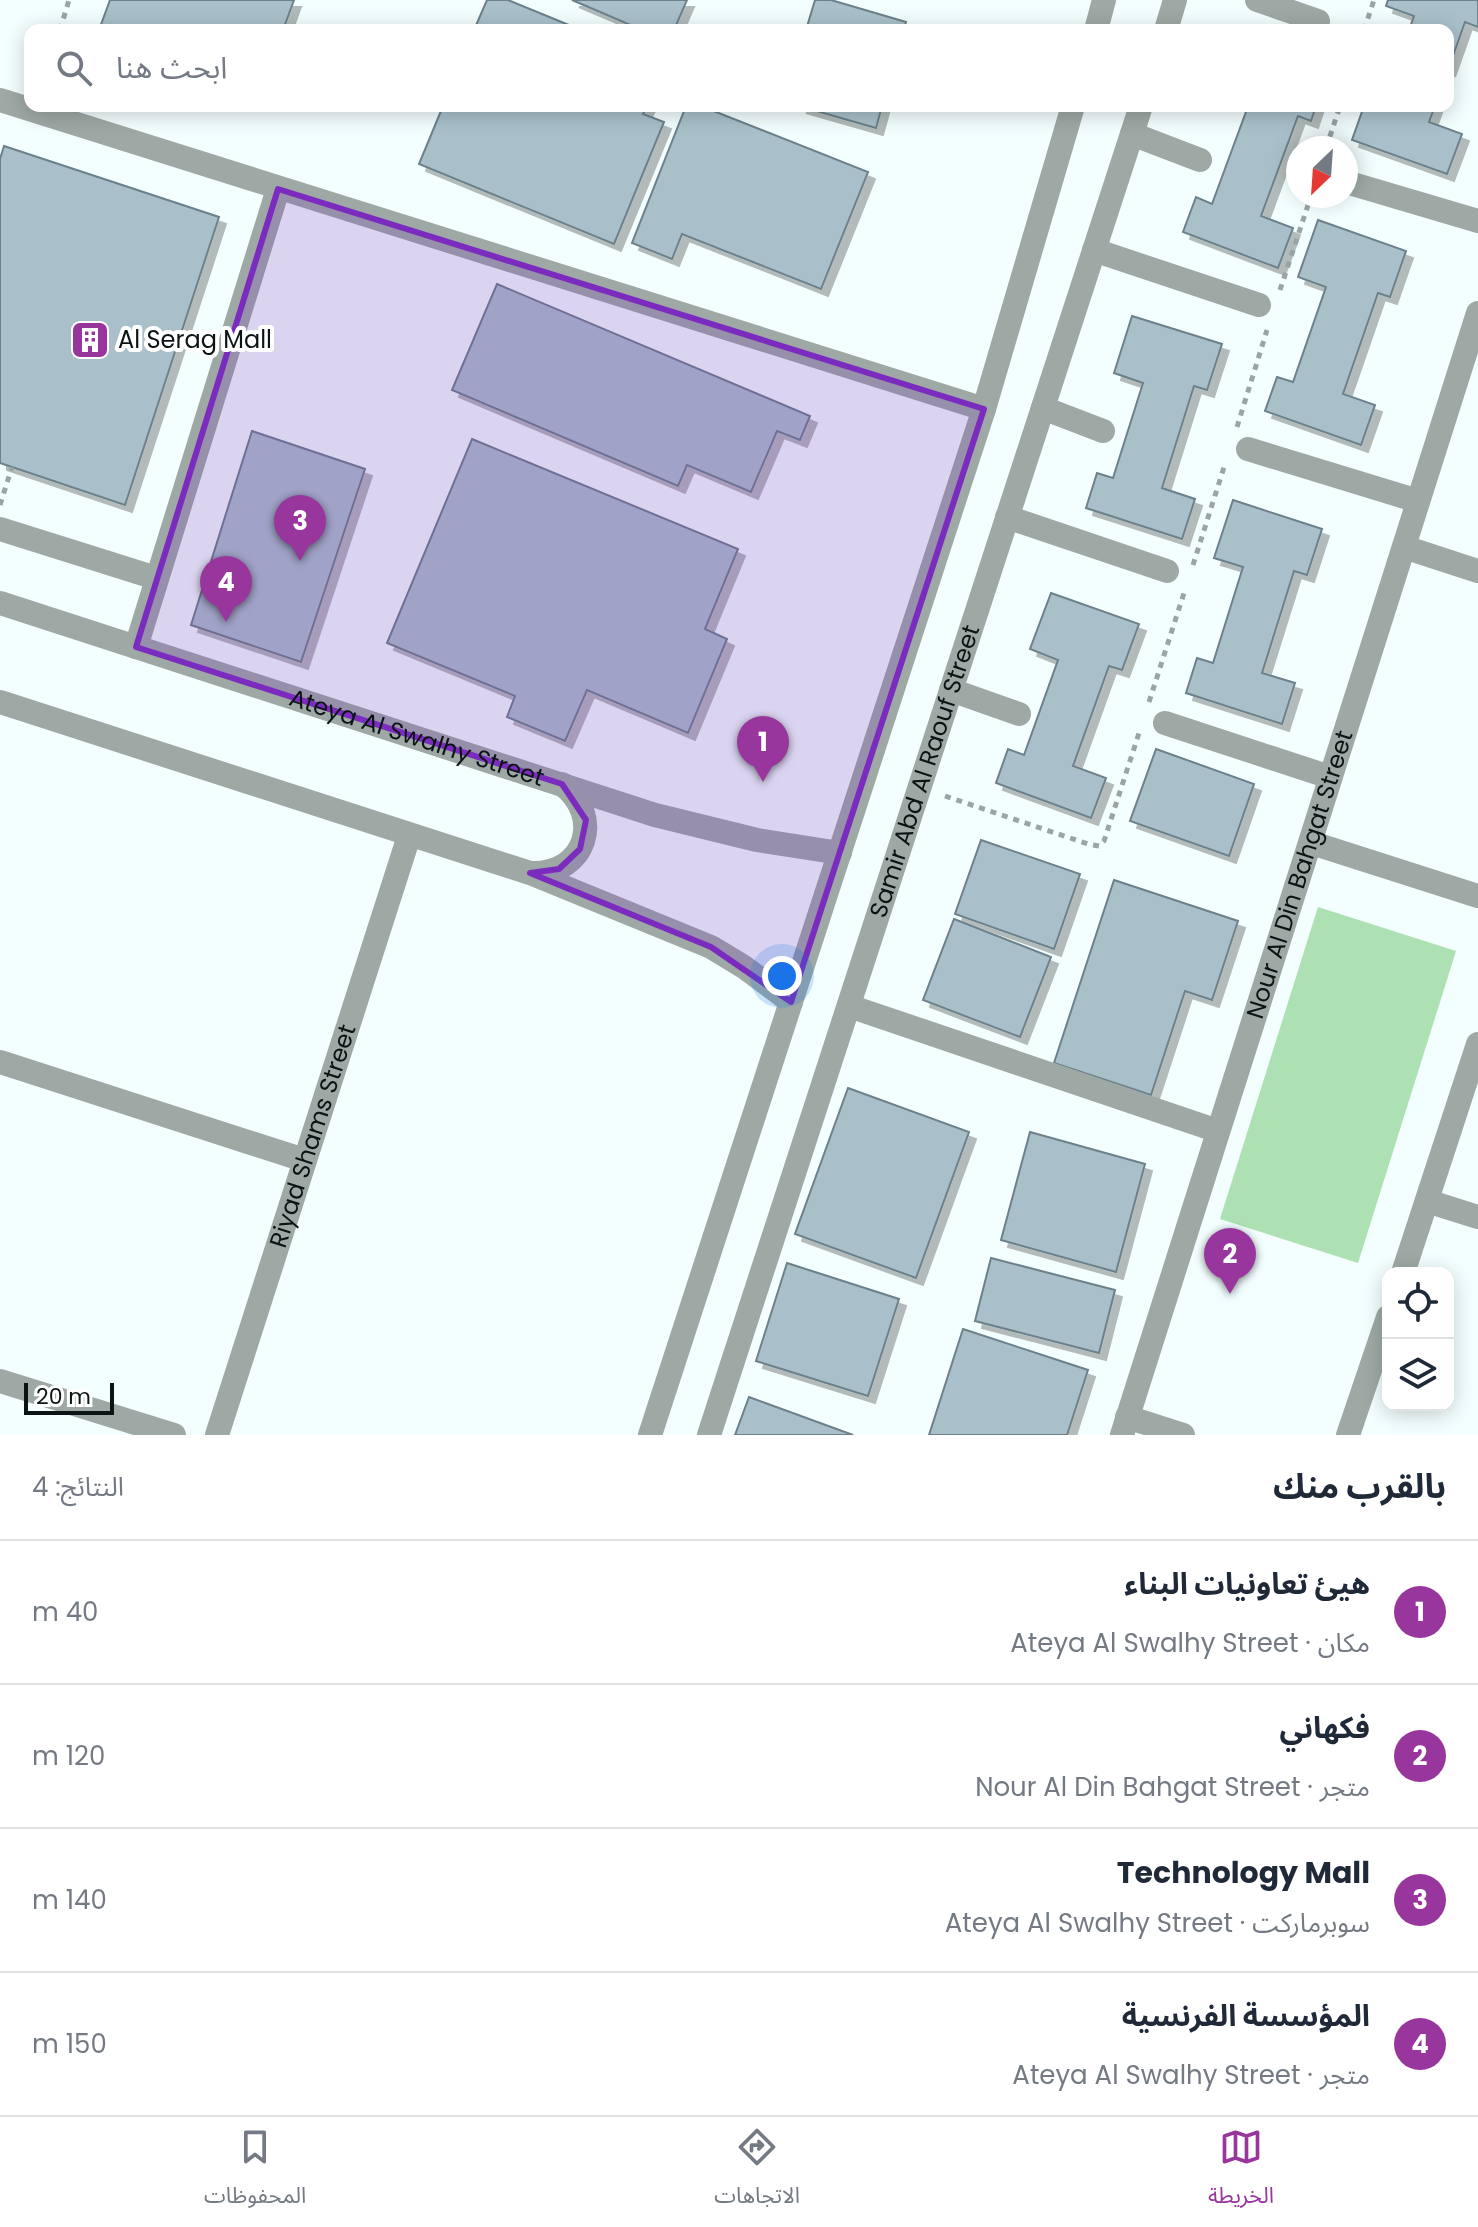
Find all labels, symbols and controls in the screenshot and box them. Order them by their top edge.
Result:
search box [24,24,1454,112]
icon: search [52,46,96,90]
text: ابحث هنا [116,46,227,89]
north arrow [1286,136,1358,208]
building icon: Al Serag Mall [69,319,111,361]
place label: Al Serag Mall [118,323,272,356]
pin: 3 [274,495,326,561]
pin: 4 [200,556,252,622]
street label: Samir Abd Al Raouf Street [861,620,987,922]
street label: Ateya Al Swalhy Street [285,681,549,794]
pin: 1 [737,716,789,782]
street label: Nour Al Din Bahgat Street [1238,726,1361,1023]
your location [762,956,802,996]
street label: Riyad Shams Street [261,1020,364,1252]
pin: 2 [1204,1228,1256,1294]
map controls [1382,1267,1454,1411]
button: locate [1382,1267,1454,1339]
button: layers [1382,1339,1454,1411]
scale bar [24,1379,114,1415]
text: 20 m [36,1381,91,1412]
text: بالقرب منك [1273,1462,1446,1510]
text: النتائج: 4 [32,1469,124,1505]
text: هيئ تعاونيات البناء [1124,1562,1370,1605]
text: 40 m [32,1594,98,1630]
text: 1 [1415,1594,1425,1630]
text: مكان · Ateya Al Swalhy Street [1010,1625,1370,1661]
text: فكهاني [1279,1706,1370,1749]
text: 120 m [32,1738,105,1774]
text: 2 [1413,1738,1427,1774]
text: متجر · Nour Al Din Bahgat Street [975,1769,1370,1805]
text: Technology Mall [1117,1851,1370,1894]
text: 140 m [32,1882,107,1918]
text: 3 [1412,1882,1428,1918]
text: سوبرماركت · Ateya Al Swalhy Street [945,1905,1370,1941]
text: المؤسسة الفرنسية [1122,1994,1370,2037]
text: 150 m [32,2026,107,2062]
text: 4 [1411,2026,1429,2062]
text: متجر · Ateya Al Swalhy Street [1012,2057,1370,2093]
tab: المحفوظات [204,2125,306,2219]
tab: الاتجاهات [714,2125,800,2219]
tab: الخريطة [1208,2125,1274,2219]

